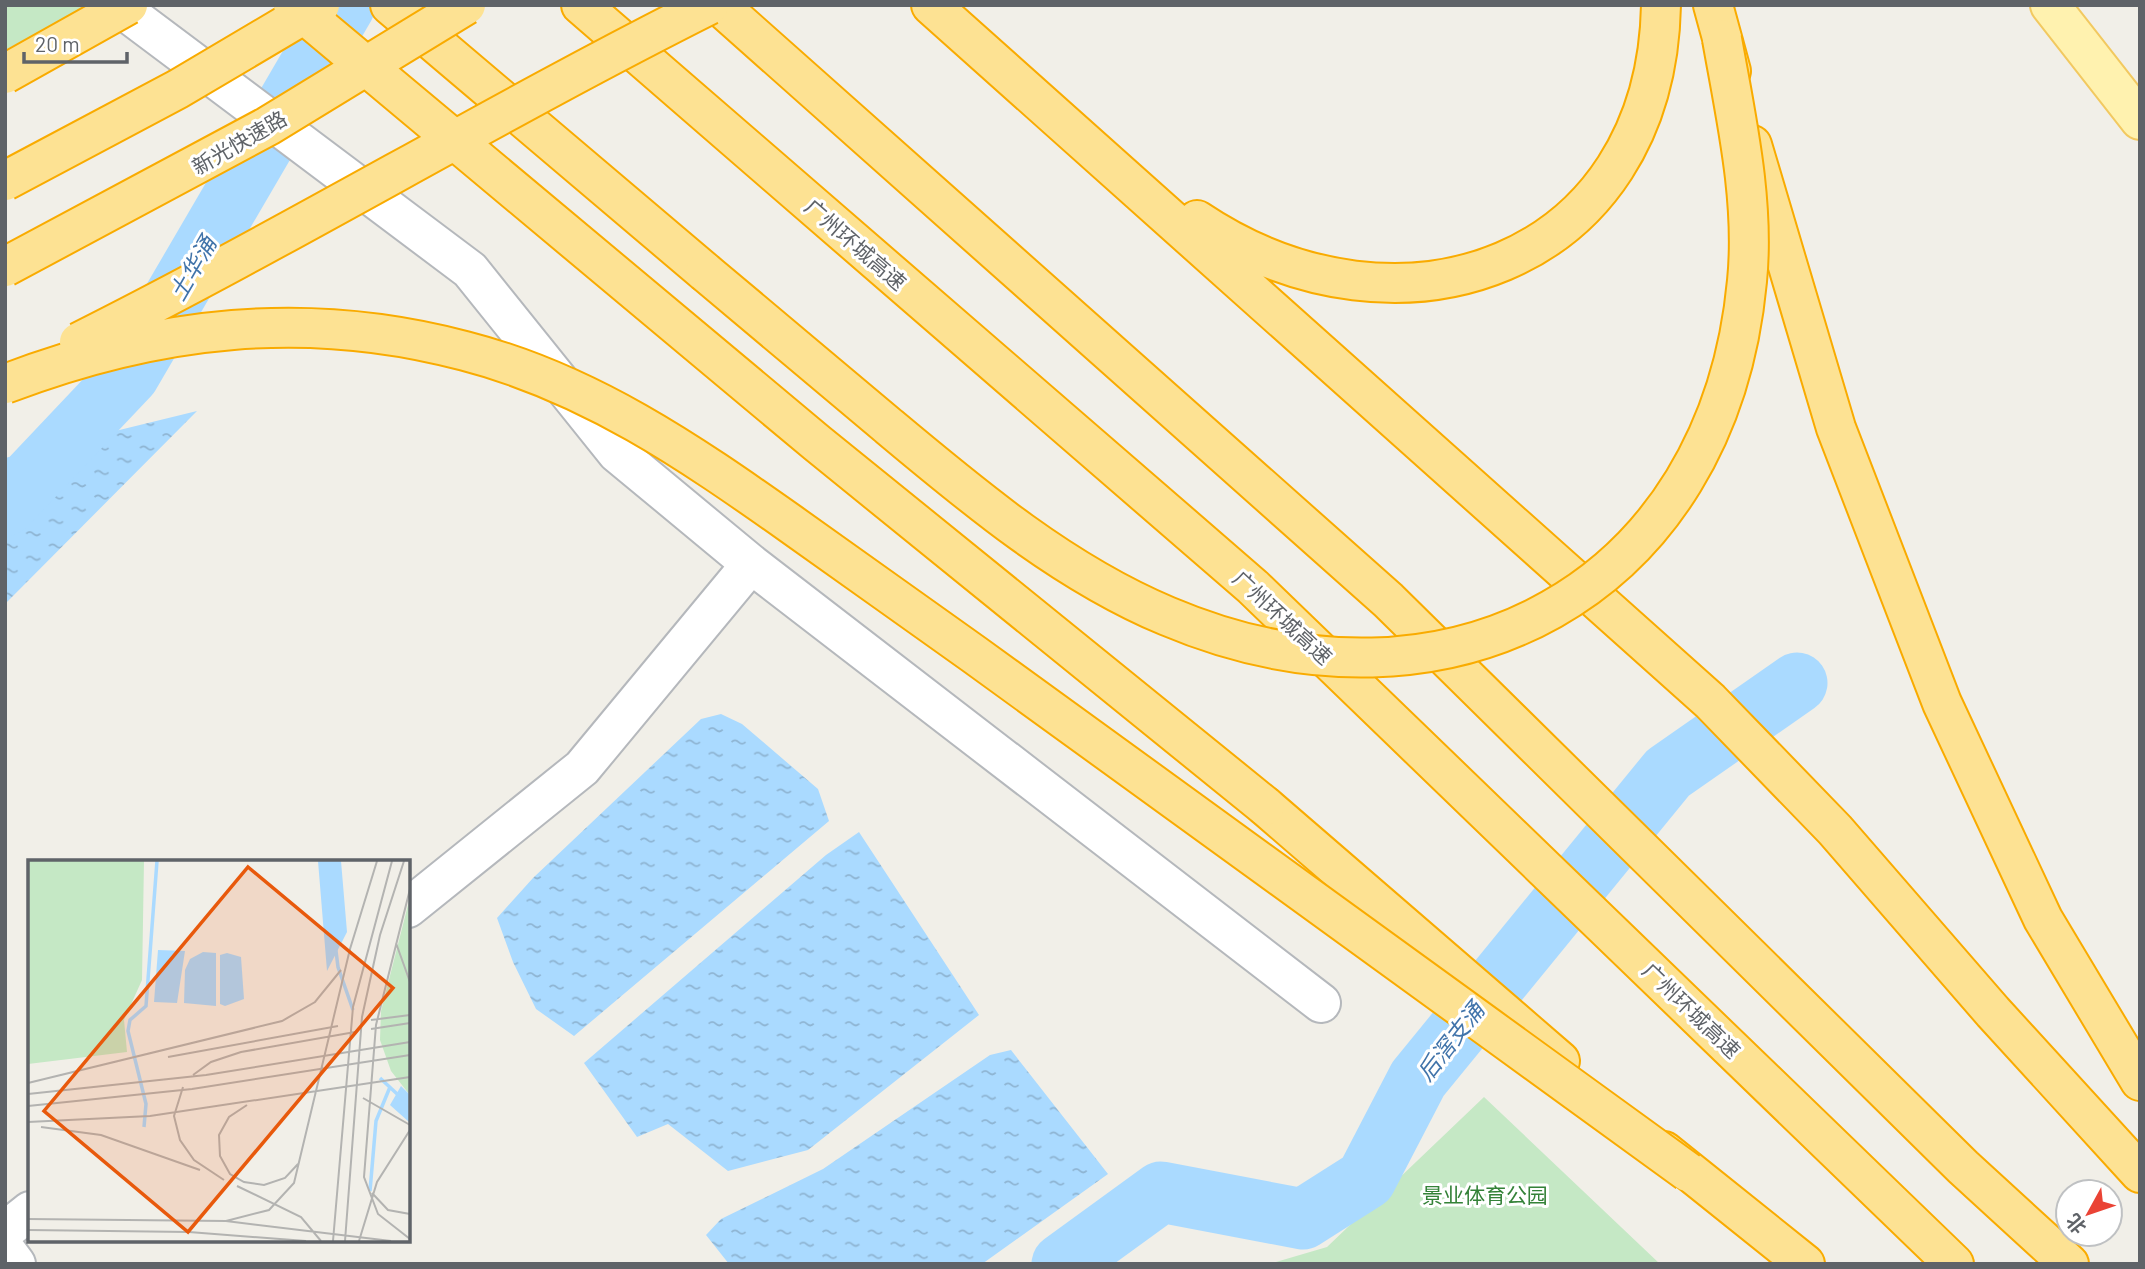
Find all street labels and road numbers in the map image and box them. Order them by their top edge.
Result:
street label: 新光快速路 [187,105,291,179]
street label: 广州环城高速 [800,193,912,295]
street label: 广州环城高速 [1228,565,1338,669]
street label: 广州环城高速 [1638,957,1746,1063]

